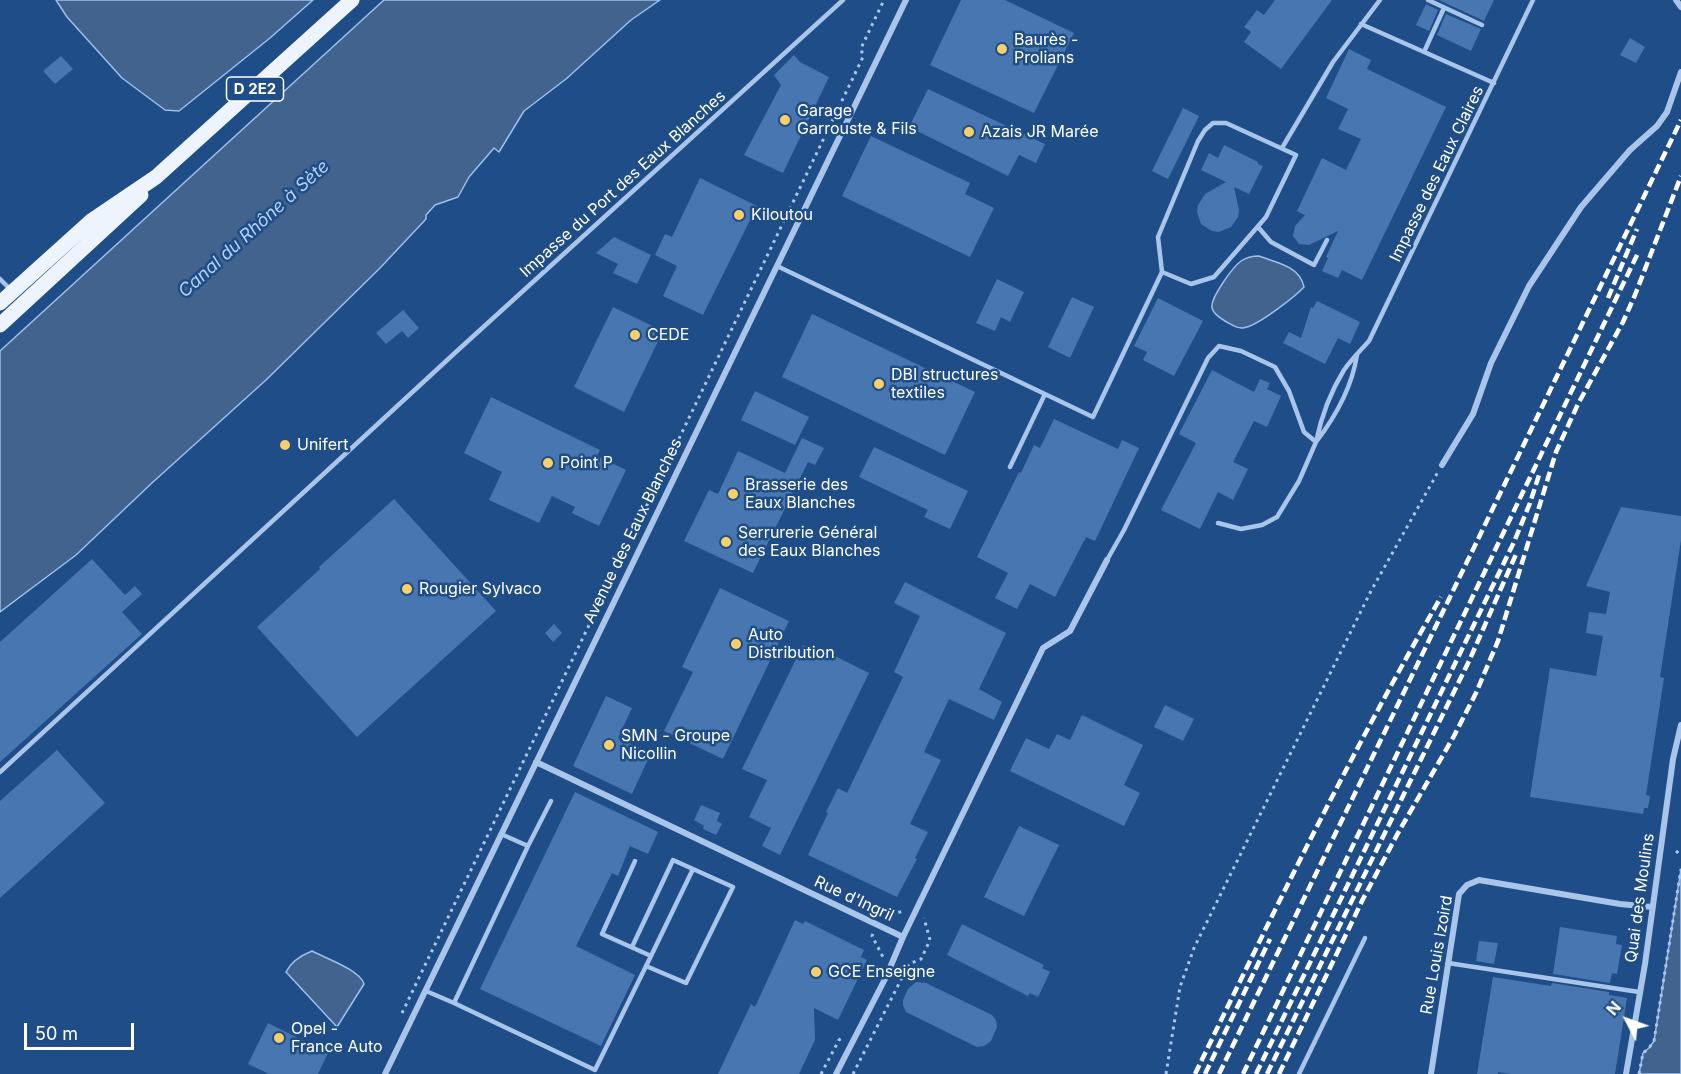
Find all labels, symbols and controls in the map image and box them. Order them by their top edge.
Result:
place label: Baurès - Prolians [1014,30,1078,68]
marker: Baurès - Prolians [995,42,1009,56]
road number: D 2E2 [226,77,284,101]
street label: Impasse des Eaux Claires [1386,83,1488,265]
street label: Impasse du Port des Eaux Blanches [516,87,730,281]
place label: Garage Garrouste & Fils [797,101,917,139]
marker: Garage Garrouste & Fils [778,113,792,127]
place label: Azais JR Marée [981,122,1098,142]
marker: Azais JR Marée [962,125,976,139]
water label: Canal du Rhône à Sète [174,156,334,302]
place label: Kiloutou [751,205,813,225]
marker: Kiloutou [732,208,746,222]
place label: CEDE [647,325,689,345]
marker: CEDE [628,328,642,342]
place label: DBI structures textiles [891,365,998,403]
marker: DBI structures textiles [872,377,886,391]
place label: Unifert [297,435,349,455]
street label: Avenue des Eaux Blanches [580,435,686,627]
marker: Unifert [278,438,292,452]
place label: Point P [560,453,613,473]
marker: Point P [541,456,555,470]
place label: Brasserie des Eaux Blanches [745,475,855,513]
marker: Brasserie des Eaux Blanches [726,487,740,501]
place label: Serrurerie Général des Eaux Blanches [738,523,881,561]
marker: Serrurerie Général des Eaux Blanches [719,535,733,549]
place label: Rougier Sylvaco [419,579,542,599]
marker: Rougier Sylvaco [400,582,414,596]
place label: Auto Distribution [748,625,835,663]
marker: Auto Distribution [729,637,743,651]
place label: SMN - Groupe Nicollin [621,726,730,764]
marker: SMN - Groupe Nicollin [602,738,616,752]
street label: Quai des Moulins [1621,832,1659,964]
street label: Rue d'Ingril [811,872,897,926]
street label: Rue Louis Izoird [1417,894,1457,1016]
place label: GCE Enseigne [828,962,935,982]
marker: GCE Enseigne [809,965,823,979]
north arrow [1597,990,1657,1050]
text: N [1602,997,1625,1019]
scale bar [27,1011,136,1049]
place label: Opel - France Auto [291,1019,383,1057]
text: 50 m [35,1023,78,1044]
marker: Opel - France Auto [272,1031,286,1045]

